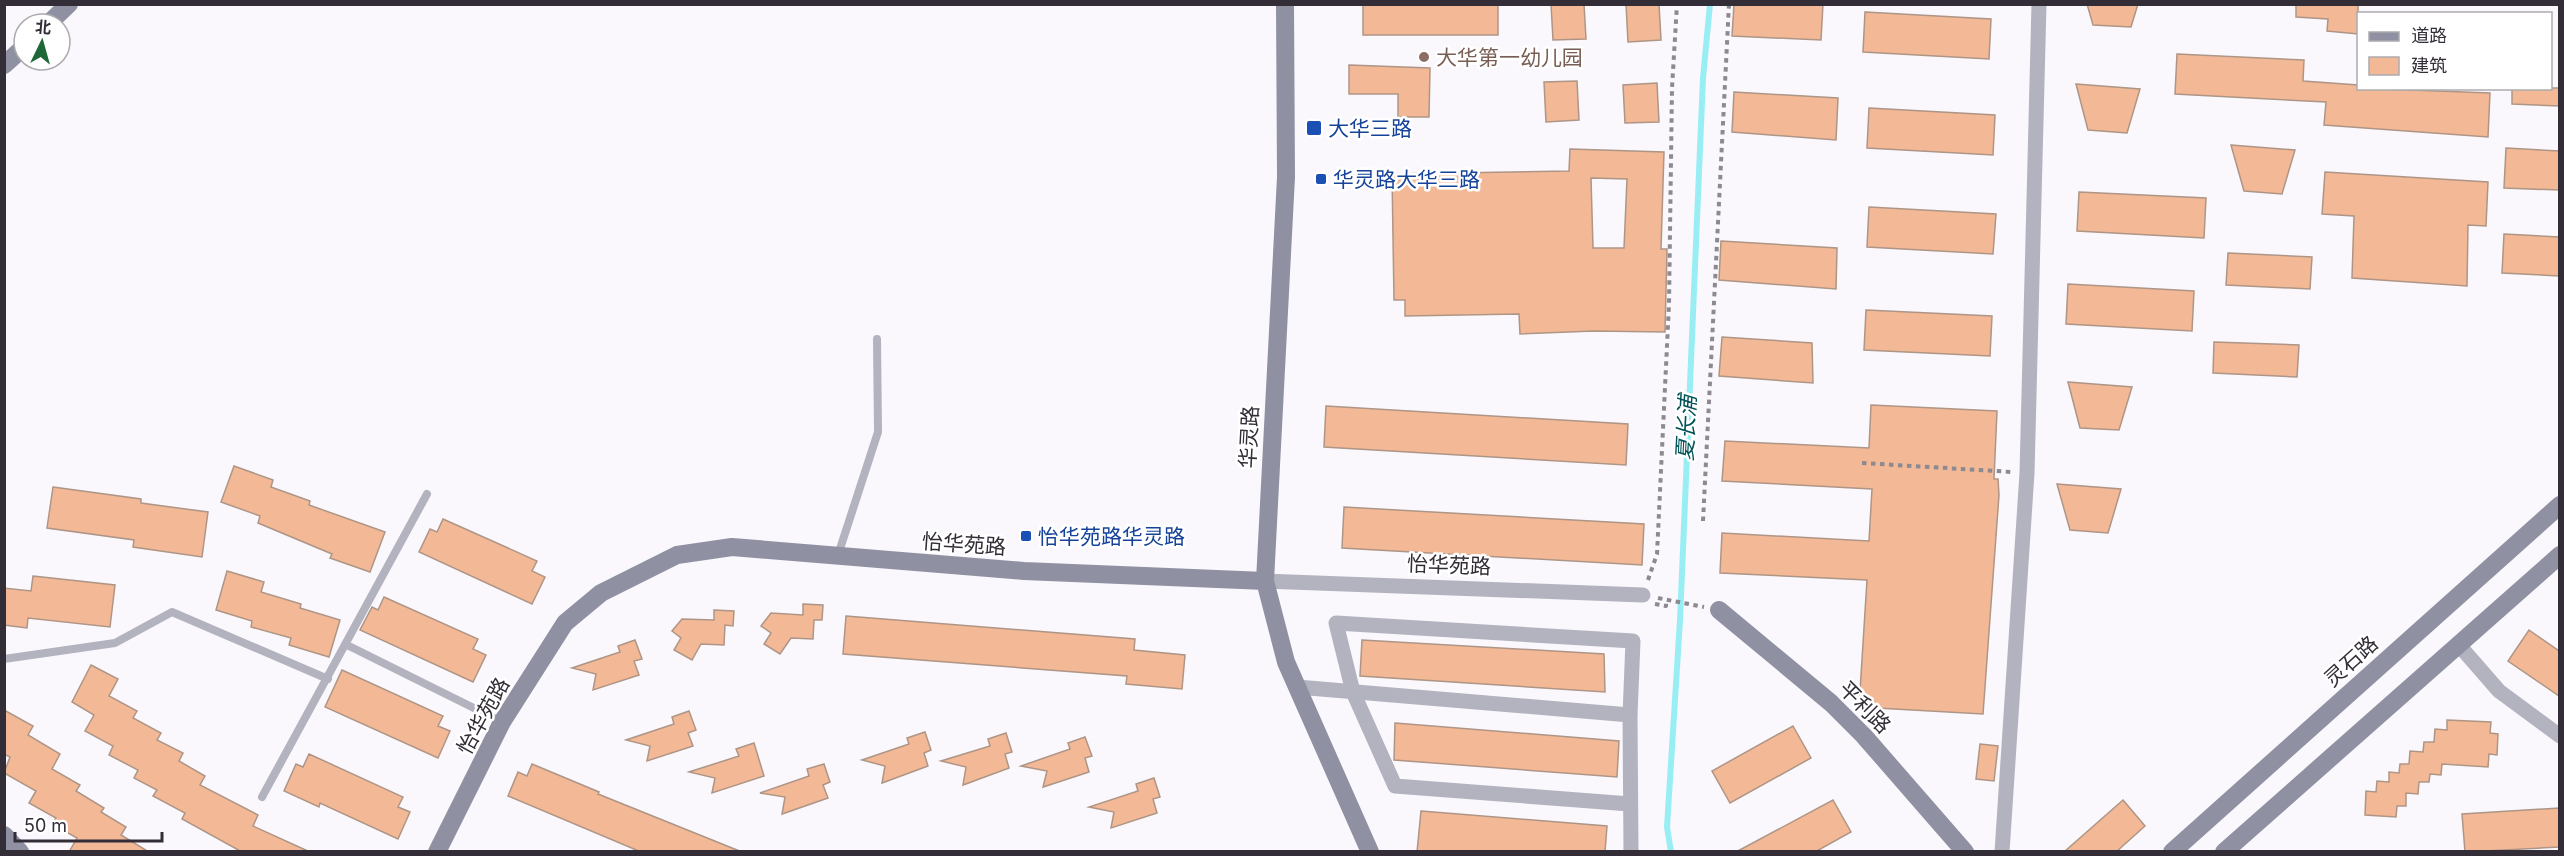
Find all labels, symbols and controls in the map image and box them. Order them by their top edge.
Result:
north arrow [12,12,72,72]
legend [2357,12,2552,90]
text: 北 [34,16,52,38]
text: 道路 [2411,25,2447,46]
place label: 大华第一幼儿园 [1436,45,1583,70]
marker: 大华第一幼儿园 [1417,50,1431,64]
text: 建筑 [2411,55,2447,76]
place label: 大华三路 [1328,116,1412,141]
marker: 大华三路 [1305,119,1323,137]
place label: 华灵路大华三路 [1333,167,1480,192]
marker: 华灵路大华三路 [1314,172,1328,186]
water label: 夏长浦 [1671,391,1701,462]
street label: 华灵路 [1235,405,1263,469]
place label: 怡华苑路华灵路 [1038,524,1185,549]
street label: 怡华苑路 [921,529,1007,559]
marker: 怡华苑路华灵路 [1019,529,1033,543]
street label: 怡华苑路 [1407,551,1491,579]
street label: 灵石路 [2319,631,2383,691]
street label: 怡华苑路 [452,673,514,759]
street label: 平利路 [1834,676,1896,738]
scale bar [15,805,162,843]
text: 50 m [24,815,67,836]

